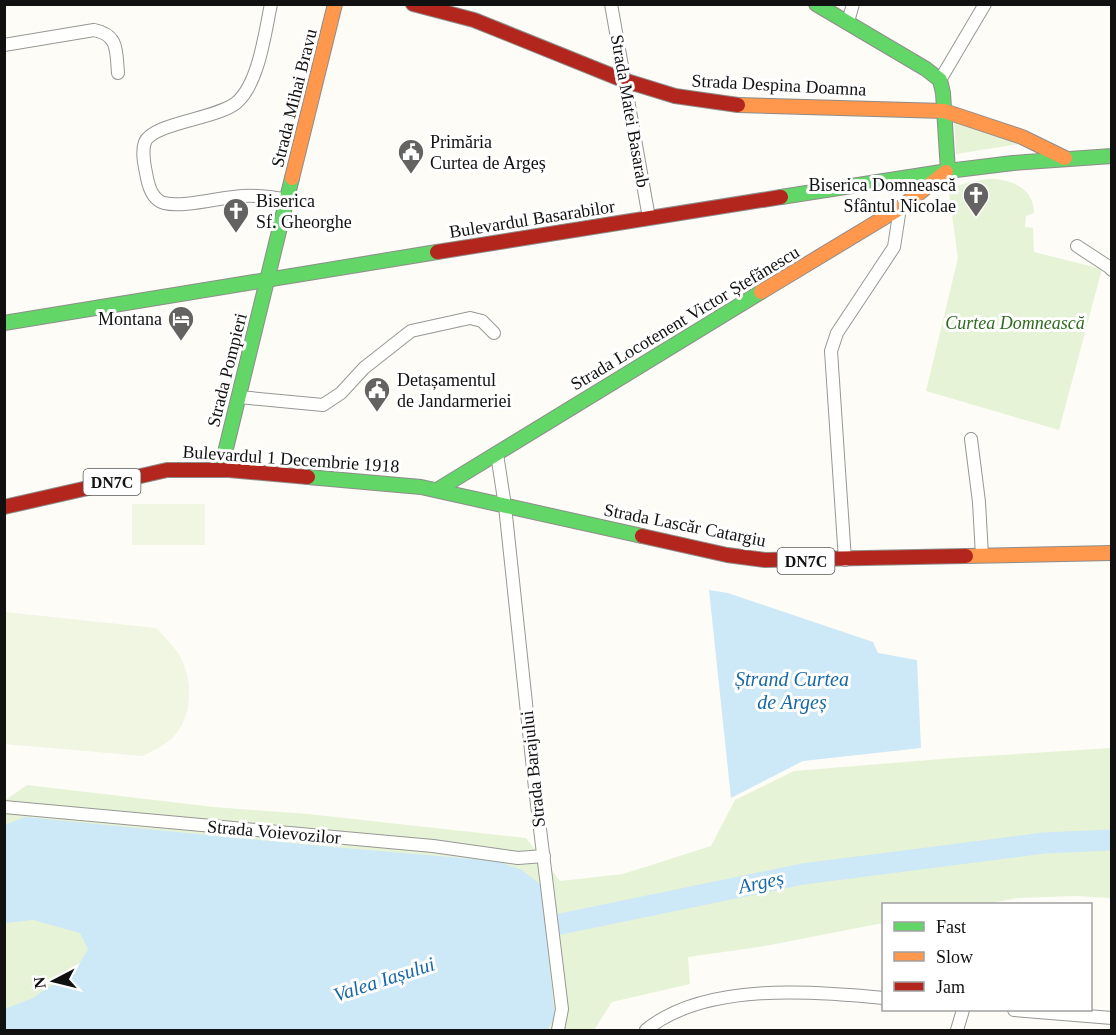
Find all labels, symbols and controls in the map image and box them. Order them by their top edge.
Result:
street label: Strada Mihai Bravu [267,27,321,169]
street label: Strada Matei Basarab [607,33,653,189]
street label: Strada Despina Doamna [691,70,867,100]
place label: Primăria Curtea de Argeș [430,132,546,173]
public building icon: Primăria Curtea de Argeș [396,137,426,175]
place label: Biserica Domnească Sfântul Nicolae [809,175,956,216]
church icon: Biserica Domnească Sfântul Nicolae [961,180,991,218]
place label: Biserica Sf. Gheorghe [256,191,352,232]
church icon: Biserica Sf. Gheorghe [221,196,251,234]
street label: Bulevardul Basarabilor [448,196,616,242]
street label: Strada Locotenent Victor Ștefănescu [567,242,803,394]
hotel icon: Montana [166,304,196,342]
place label: Montana [98,309,162,329]
street label: Strada Pompieri [203,311,251,429]
park label: Curtea Domnească [945,313,1085,333]
place label: Detașamentul de Jandarmeriei [397,370,511,411]
public building icon: Detașamentul de Jandarmeriei [362,375,392,413]
street label: Bulevardul 1 Decembrie 1918 [182,441,400,477]
road number: DN7C [84,469,140,495]
street label: Strada Lascăr Catargiu [602,499,768,551]
road number: DN7C [778,548,834,574]
water label: Ștrand Curtea de Argeș [735,668,849,714]
street label: Strada Barajului [517,710,549,828]
street label: Strada Voievozilor [206,816,342,848]
water label: Argeș [734,866,786,899]
legend [882,903,1092,1011]
text: Fast [936,917,966,937]
text: Slow [936,947,973,967]
north arrow [24,951,84,1011]
water label: Valea Iașului [331,952,438,1007]
text: N [30,976,49,990]
text: Jam [936,977,965,997]

